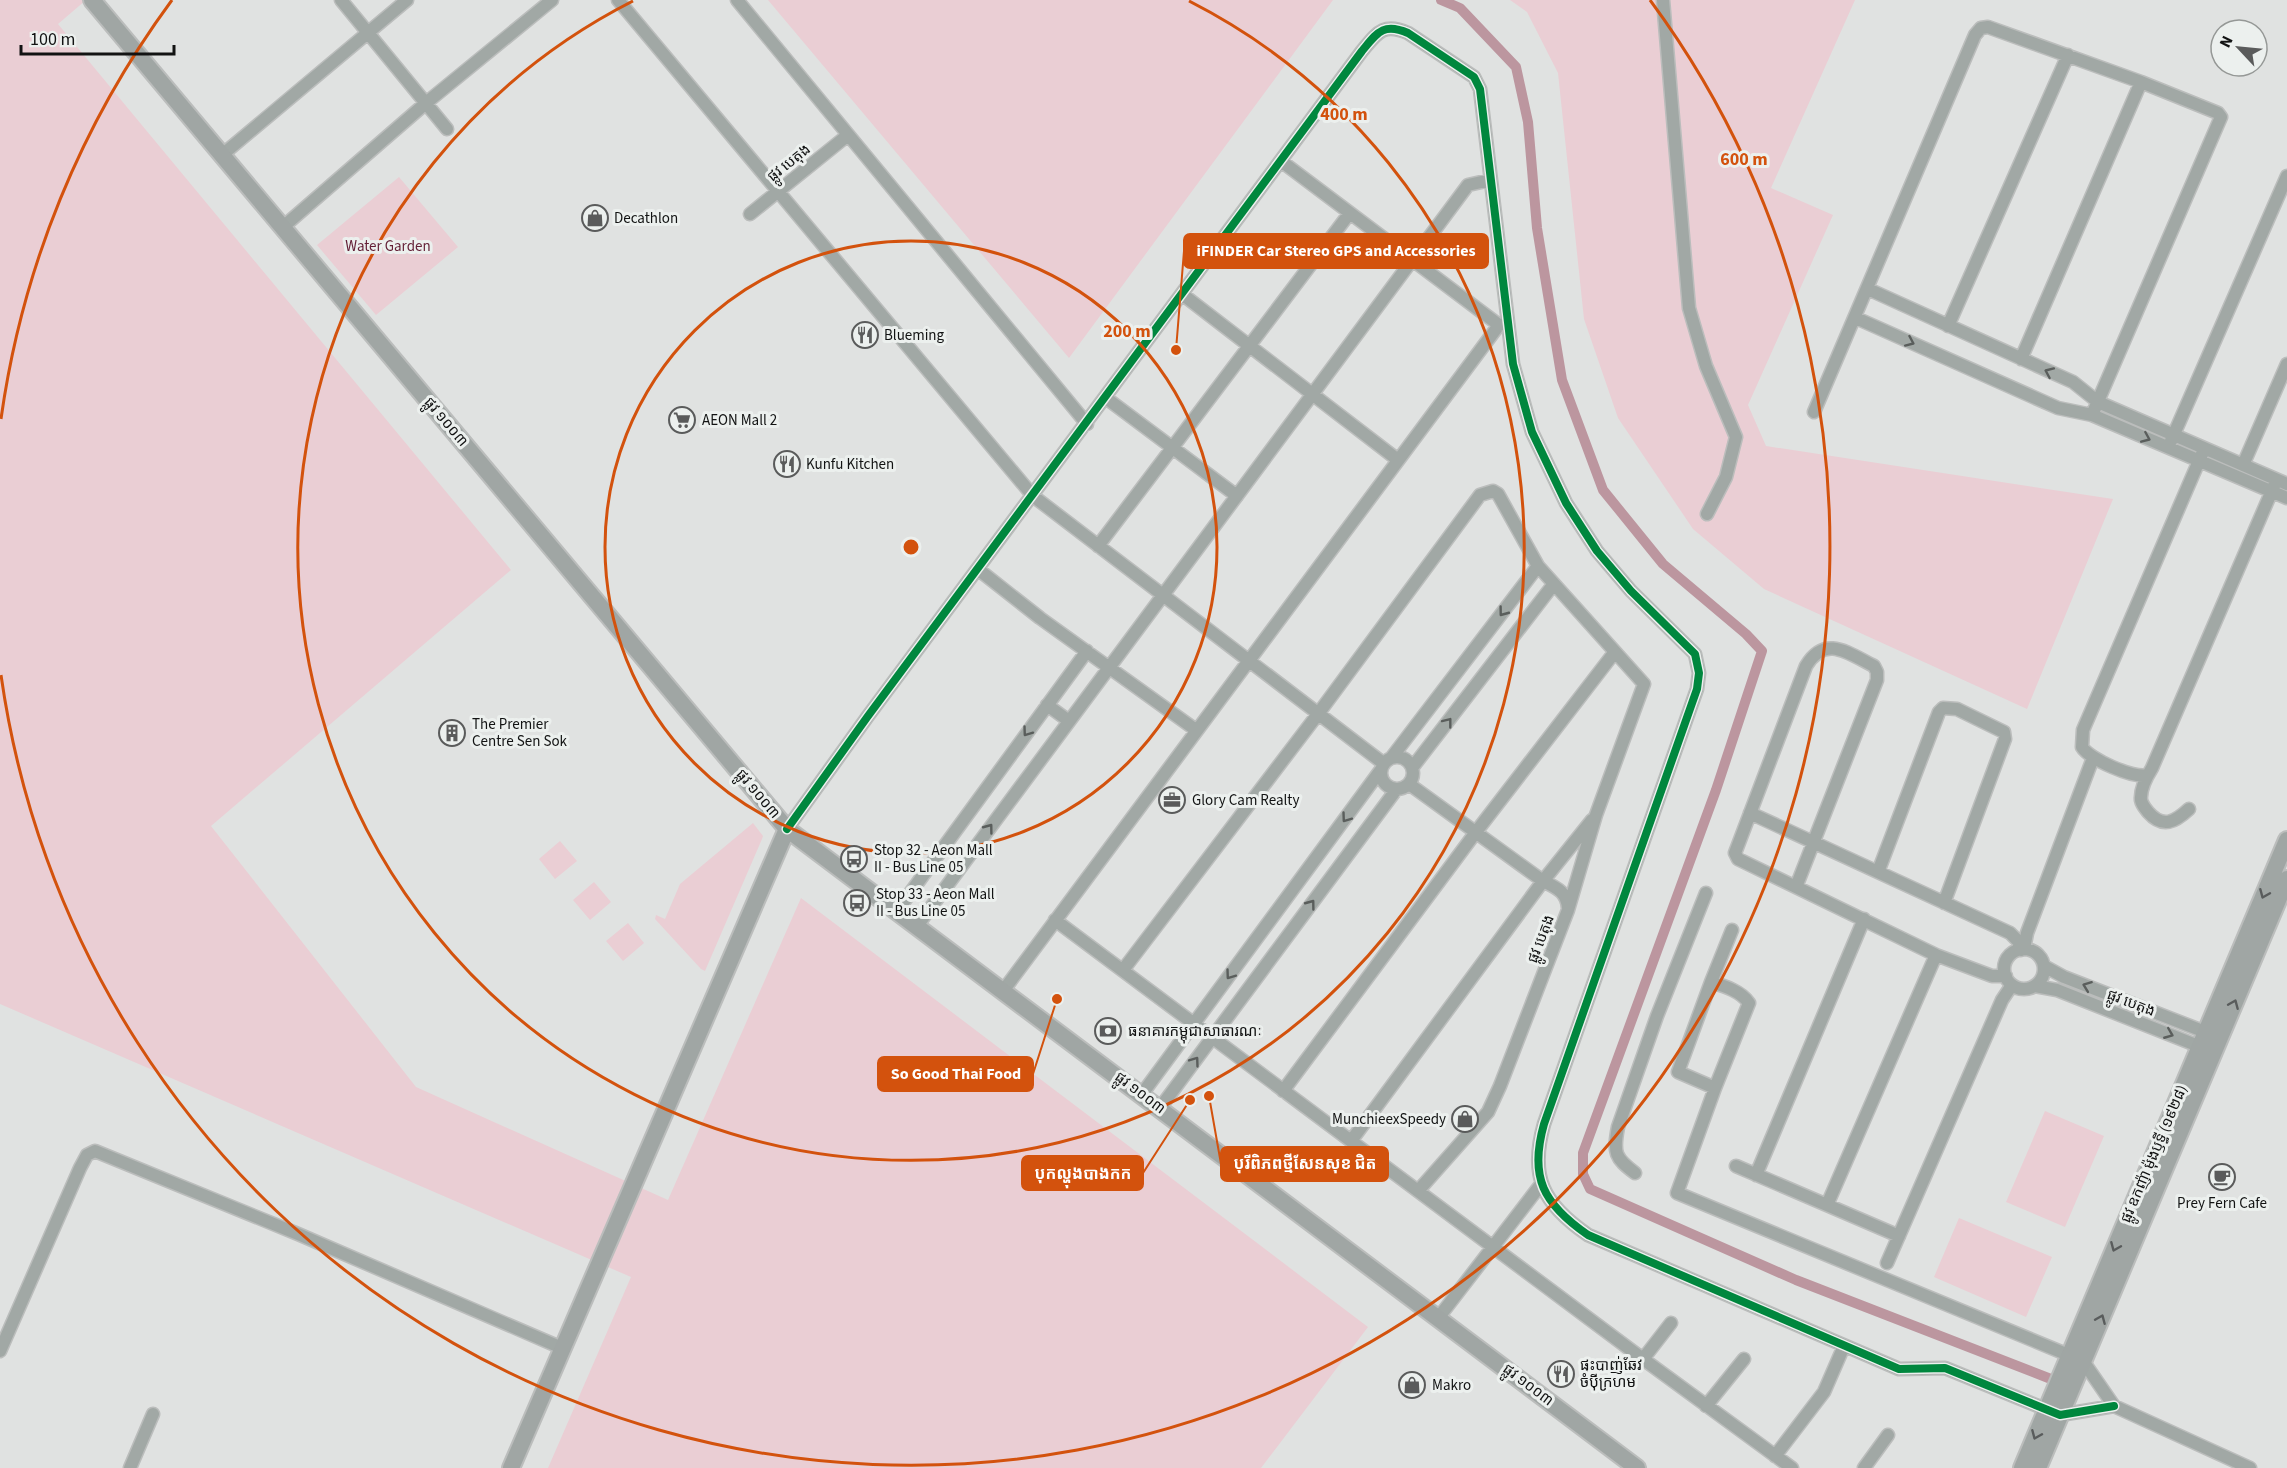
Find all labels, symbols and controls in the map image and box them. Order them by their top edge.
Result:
scale bar [21,18,174,56]
north arrow [2209,18,2269,78]
text: 100 m [30,27,75,52]
text: N [2214,32,2239,51]
text: 400 m [1320,102,1368,127]
street label: ផ្លូវ បេតុង [763,139,817,189]
text: 600 m [1720,147,1768,172]
shop icon: Decathlon [580,203,610,233]
place label: Decathlon [614,208,678,229]
callout: iFINDER Car Stereo GPS and Accessories [1184,234,1488,268]
park label: Water Garden [345,236,431,257]
text: iFINDER Car Stereo GPS and Accessories [1196,240,1476,262]
text: 200 m [1103,319,1151,344]
restaurant icon: Blueming [850,320,880,350]
place label: Blueming [884,325,945,346]
one-way arrow [1903,334,1914,346]
one-way arrow [2045,367,2056,379]
street label: ផ្លូវ ១០០៣ [417,393,473,453]
supermarket icon: AEON Mall 2 [667,405,697,435]
place label: AEON Mall 2 [702,410,777,431]
one-way arrow [2139,431,2150,443]
restaurant icon: Kunfu Kitchen [772,449,802,479]
place label: Kunfu Kitchen [806,454,894,475]
centre of rings [901,537,921,557]
one-way arrow [1499,606,1510,617]
place label: The Premier Centre Sen Sok [472,714,568,752]
one-way arrow [1440,717,1451,728]
building icon: The Premier Centre Sen Sok [437,718,467,748]
one-way arrow [1023,726,1034,737]
street label: ផ្លូវ ១០០៣ [729,765,785,825]
office icon: Glory Cam Realty [1157,785,1187,815]
place label: Glory Cam Realty [1192,790,1299,811]
one-way arrow [1342,811,1353,822]
one-way arrow [982,824,993,835]
place label: Stop 32 - Aeon Mall II - Bus Line 05 [874,840,993,878]
bus stop icon: Stop 32 - Aeon Mall II - Bus Line 05 [839,844,869,874]
place label: Stop 33 - Aeon Mall II - Bus Line 05 [876,884,995,922]
one-way arrow [2259,887,2271,898]
bus stop icon: Stop 33 - Aeon Mall II - Bus Line 05 [842,888,872,918]
one-way arrow [1304,900,1315,911]
street label: ផ្លូវ បេតុង [1522,912,1562,967]
one-way arrow [1226,968,1237,979]
one-way arrow [2082,980,2093,993]
street label: ផ្លូវ បេតុង [2103,984,2158,1024]
one-way arrow [2227,999,2239,1010]
bank icon: ធនាគារកម្ពុជាសាធារណៈ [1093,1016,1123,1046]
place label: ធនាគារកម្ពុជាសាធារណៈ [1128,1021,1262,1044]
one-way arrow [2163,1026,2174,1039]
callout: So Good Thai Food [878,1057,1033,1091]
one-way arrow [1188,1057,1199,1068]
text: So Good Thai Food [891,1063,1021,1085]
street label: ផ្លូវ ១០០៣ [1109,1067,1170,1121]
street label: ផ្លូវ ឧកញ៉ា ម៉ុងឫទ្ធី (១៩២៨) [2115,1082,2195,1227]
shop icon: MunchieexSpeedy [1450,1104,1480,1134]
place label: MunchieexSpeedy [1332,1109,1446,1130]
callout: បុរីពិភពថ្មីសែនសុខ ជិត [1221,1147,1388,1181]
text: បុរីពិភពថ្មីសែនសុខ ជិត [1233,1153,1377,1175]
callout: បុកល្ហុងបាងកក [1022,1156,1143,1190]
cafe icon: Prey Fern Cafe [2207,1162,2237,1192]
text: បុកល្ហុងបាងកក [1035,1163,1131,1189]
place label: Prey Fern Cafe [2177,1193,2267,1214]
one-way arrow [2110,1241,2122,1252]
one-way arrow [2094,1314,2106,1325]
place label: ផ្ទះបាញ់ឆែវ ចំប៉ីក្រហម [1580,1355,1642,1393]
street label: ផ្លូវ ១០០៣ [1497,1359,1558,1413]
restaurant icon: ផ្ទះបាញ់ឆែវ ចំប៉ីក្រហម [1546,1359,1576,1389]
shop icon: Makro [1397,1370,1427,1400]
place label: Makro [1432,1375,1471,1396]
one-way arrow [2031,1428,2043,1439]

